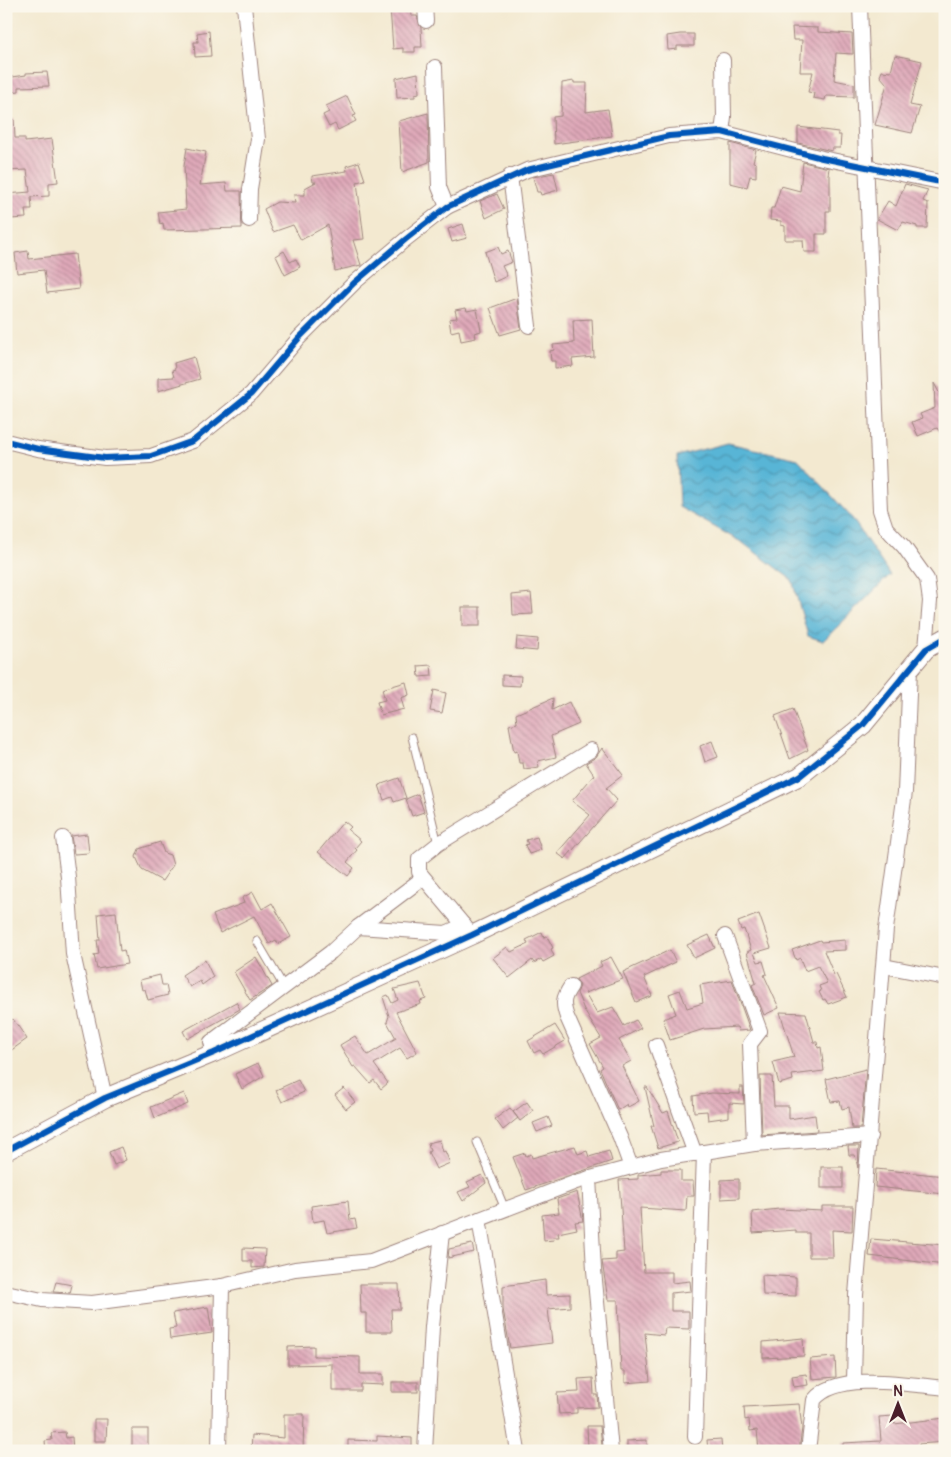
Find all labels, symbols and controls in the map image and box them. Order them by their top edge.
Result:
north arrow [874,1380,924,1430]
text: N [893,1383,903,1400]

